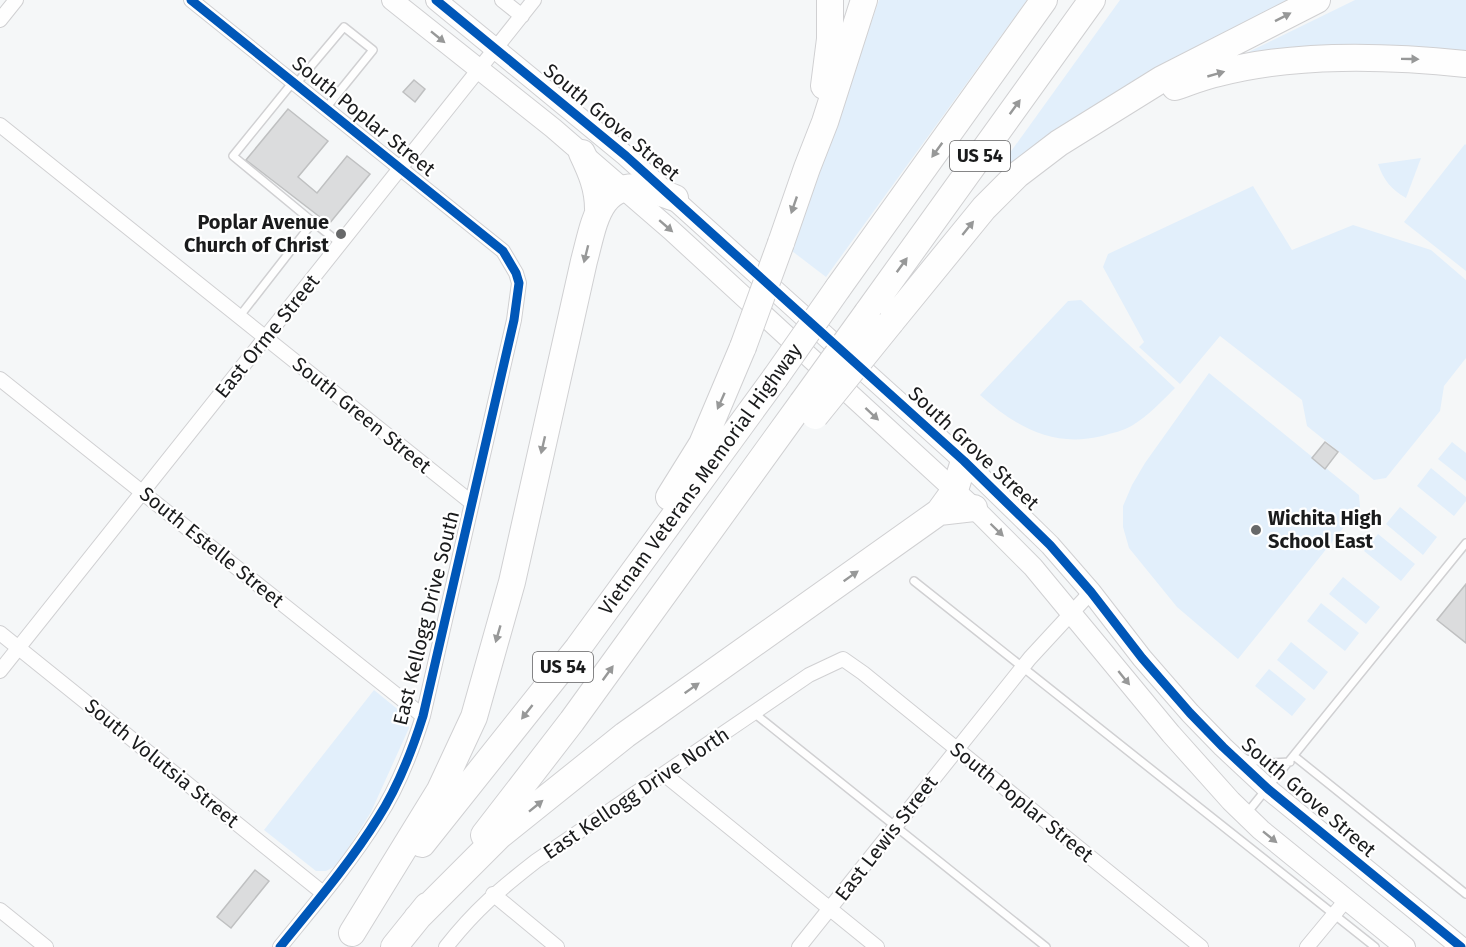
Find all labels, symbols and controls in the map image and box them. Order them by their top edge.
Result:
one-way arrow [1274,13,1291,22]
one-way arrow [430,30,446,43]
street label: South Poplar Street [288,51,441,181]
one-way arrow [1400,54,1419,64]
street label: South Grove Street [539,58,685,186]
one-way arrow [1207,69,1225,78]
one-way arrow [1009,99,1021,115]
road number: US 54 [950,141,1010,171]
one-way arrow [931,142,943,158]
one-way arrow [788,196,798,214]
place label: Poplar Avenue Church of Christ [184,210,329,257]
one-way arrow [659,219,674,233]
one-way arrow [961,221,974,236]
marker: Poplar Avenue Church of Christ [334,227,348,241]
one-way arrow [581,245,590,263]
one-way arrow [895,257,907,273]
street label: East Orme Street [210,269,325,403]
street label: Vietnam Veterans Memorial Highway [593,338,807,619]
street label: South Green Street [288,352,437,479]
street label: South Grove Street [904,381,1045,515]
one-way arrow [716,393,726,411]
one-way arrow [865,407,880,421]
one-way arrow [538,435,547,454]
street label: South Estelle Street [135,482,289,613]
place label: Wichita High School East [1268,506,1382,553]
street label: East Kellogg Drive South [388,508,464,728]
one-way arrow [990,523,1005,537]
marker: Wichita High School East [1249,523,1263,537]
one-way arrow [843,570,859,582]
one-way arrow [492,625,502,643]
road number: US 54 [533,652,593,682]
one-way arrow [601,665,613,680]
one-way arrow [1118,670,1131,686]
one-way arrow [683,682,699,694]
street label: South Volutsia Street [80,694,244,833]
one-way arrow [521,704,534,720]
street label: East Kellogg Drive North [539,722,733,864]
street label: South Grove Street [1237,732,1382,862]
street label: South Poplar Street [946,737,1099,867]
street label: East Lewis Street [830,770,943,905]
one-way arrow [529,801,544,813]
one-way arrow [1262,831,1278,844]

